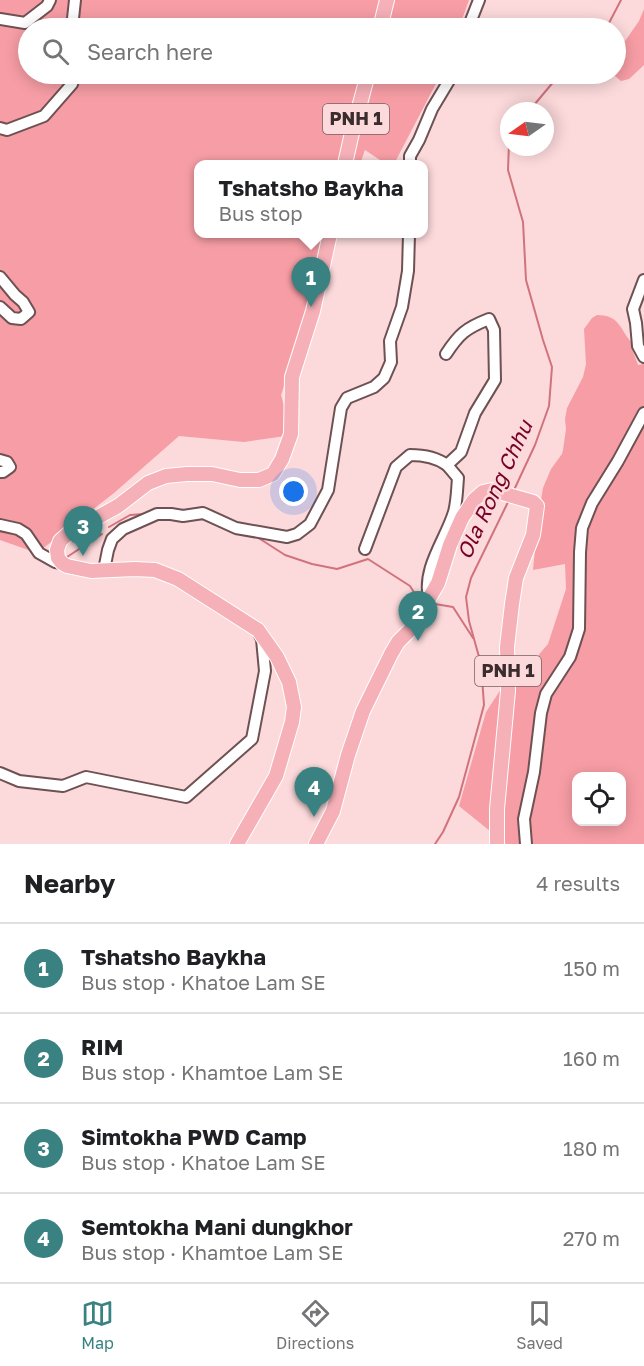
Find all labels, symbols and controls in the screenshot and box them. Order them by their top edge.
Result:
search box [18,18,626,84]
icon: search [39,35,72,68]
text: Search here [87,38,213,65]
north arrow [500,102,554,156]
road number: PNH 1 [323,104,389,134]
popup [194,160,428,238]
text: Tshatsho Baykha [219,174,403,201]
text: Bus stop [219,201,303,225]
pin: 1 [292,258,330,307]
water label: Ola Rong Chhu [451,415,538,563]
your location [279,477,308,506]
pin: 3 [64,506,103,556]
pin: 2 [398,592,438,641]
road number: PNH 1 [475,656,541,686]
pin: 4 [294,768,334,817]
map controls [572,772,626,826]
button: locate [572,772,626,826]
text: Nearby [24,868,115,899]
text: 4 results [536,871,620,895]
text: Tshatsho Baykha [81,943,266,970]
text: 1 [38,956,49,980]
text: 150 m [564,956,620,980]
text: Bus stop · Khatoe Lam SE [81,970,325,994]
text: RIM [81,1033,123,1060]
text: 2 [37,1046,50,1070]
text: 160 m [563,1046,620,1070]
text: Bus stop · Khamtoe Lam SE [81,1060,343,1084]
text: Simtokha PWD Camp [81,1123,306,1150]
text: 3 [37,1136,50,1160]
text: 180 m [563,1136,620,1160]
text: Bus stop · Khatoe Lam SE [81,1150,325,1174]
text: Semtokha Mani dungkhor [81,1213,353,1240]
text: 4 [37,1226,50,1250]
text: 270 m [563,1226,620,1250]
text: Bus stop · Khamtoe Lam SE [81,1240,343,1264]
tab: Map [81,1297,114,1353]
tab: Directions [276,1297,354,1353]
tab: Saved [516,1297,563,1353]

